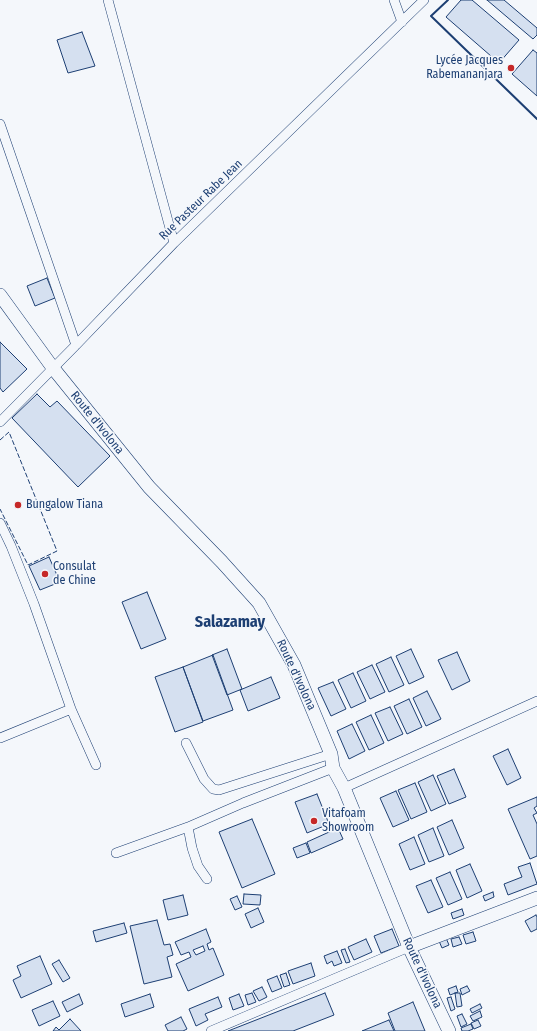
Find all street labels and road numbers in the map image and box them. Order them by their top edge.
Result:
street label: Rue Pasteur Rabe Jean [156,157,246,243]
street label: Route d'Ivolona [67,389,127,457]
street label: Route d'Ivolona [273,637,319,713]
street label: Route d'Ivolona [399,935,445,1011]

